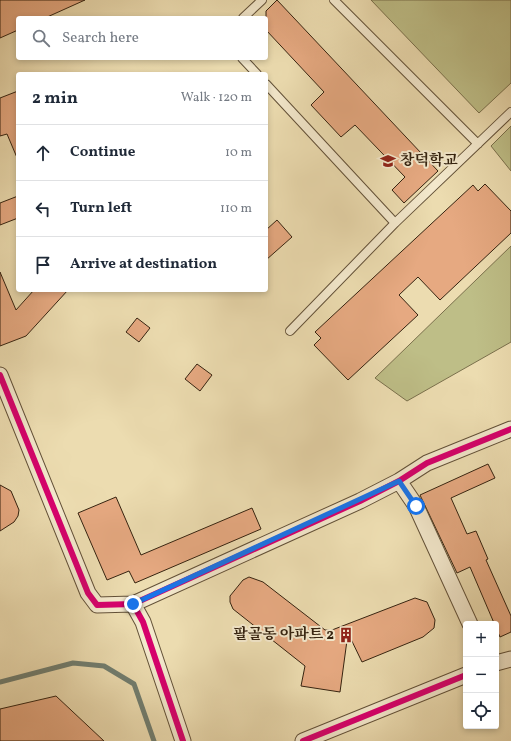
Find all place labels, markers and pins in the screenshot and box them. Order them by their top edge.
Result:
place label: 창덕학교 [400,151,458,172]
school or university icon: 창덕학교 [379,152,397,170]
place label: 팔골동 아파트 2 [233,625,334,646]
building icon: 팔골동 아파트 2 [337,626,355,644]

